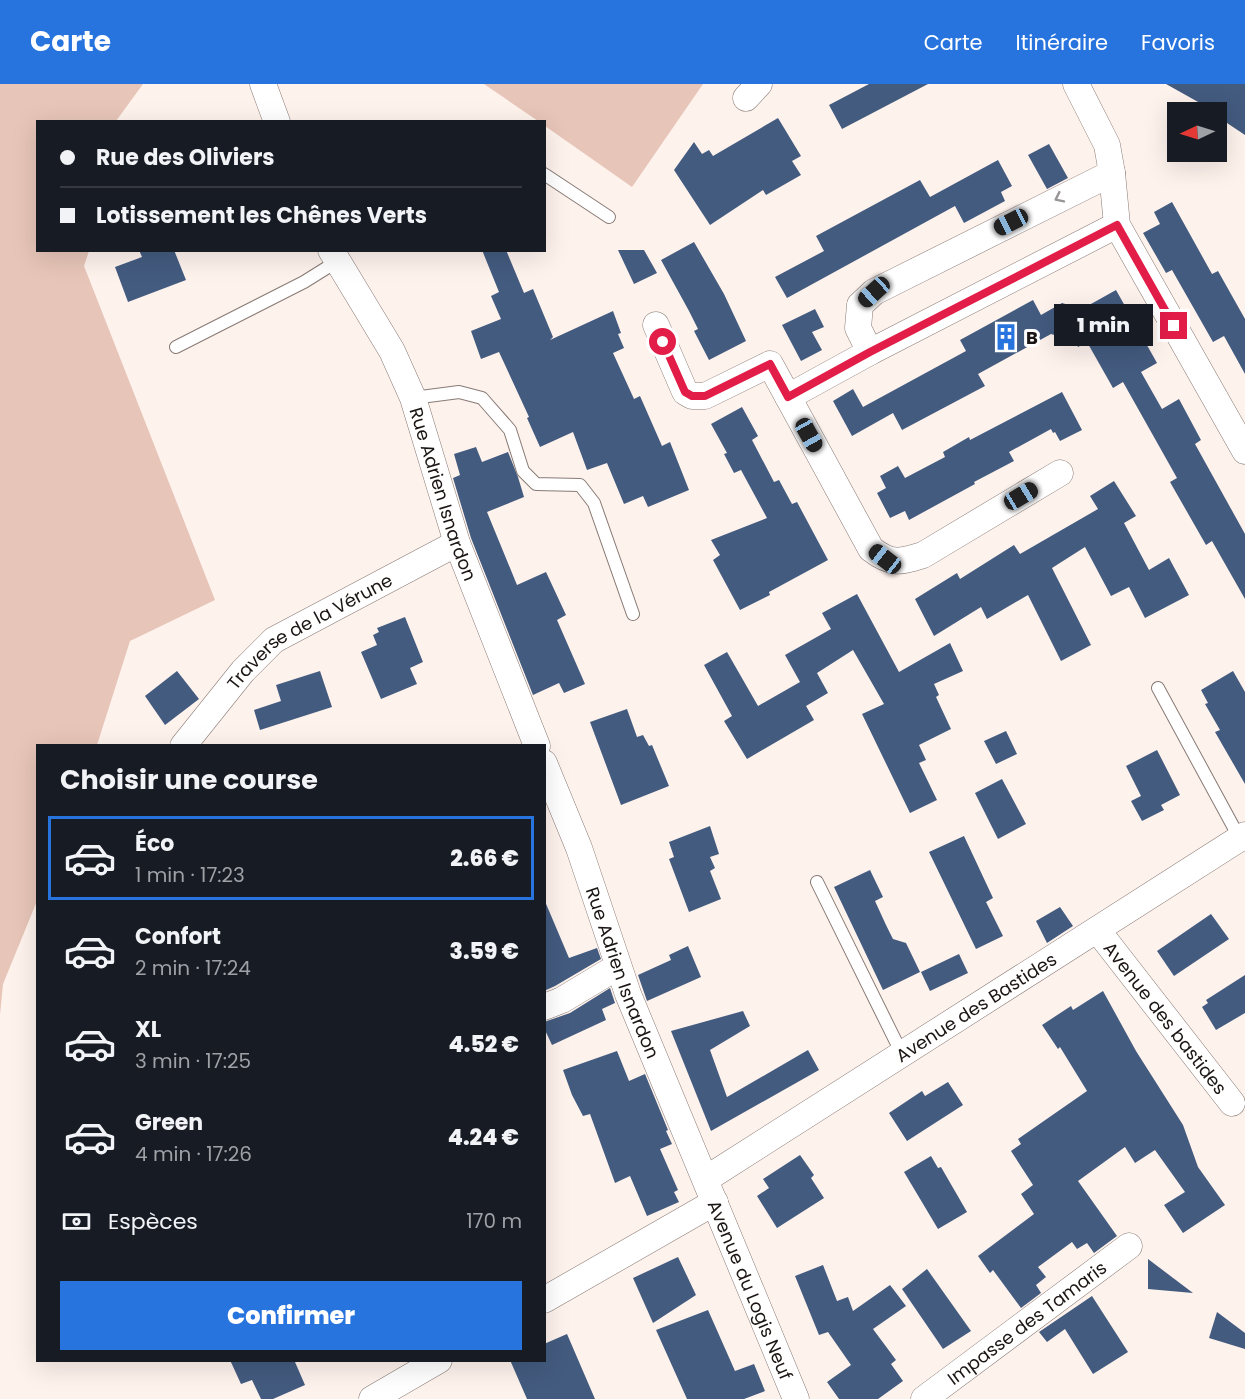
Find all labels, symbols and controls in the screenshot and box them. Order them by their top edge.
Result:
text: Carte [30,22,111,61]
text: Carte [924,28,983,57]
text: Itinéraire [1016,28,1108,57]
text: Favoris [1141,28,1215,57]
north arrow [1167,102,1227,162]
map controls [1167,102,1227,162]
text: Rue des Oliviers [96,142,275,173]
one-way arrow [1055,191,1066,203]
text: Lotissement les Chênes Verts [96,200,427,231]
car [991,206,1031,238]
car [855,273,893,311]
callout: 1 min [1054,305,1153,347]
text: 1 min [1077,311,1130,339]
route end [1160,312,1187,339]
building icon: B [991,322,1021,352]
place label: B [1026,325,1038,350]
route start [649,328,676,355]
street label: Rue Adrien Isnardon [404,404,483,584]
car [792,415,826,455]
car [1001,479,1041,513]
car [865,541,905,577]
street label: Traverse de la Vérune [221,567,397,694]
text: Choisir une course [60,761,318,798]
text: Éco [135,828,174,859]
icon: car [63,831,117,885]
text: 2.66 € [450,843,519,874]
text: 1 min · 17:23 [135,861,245,889]
street label: Rue Adrien Isnardon [580,883,666,1062]
text: Confort [135,921,221,952]
icon: car [63,924,117,978]
text: 3.59 € [450,936,519,967]
street label: Avenue des bastides [1098,936,1233,1099]
street label: Avenue des Bastides [890,946,1061,1068]
text: 2 min · 17:24 [135,954,251,982]
text: XL [135,1014,161,1045]
icon: car [63,1017,117,1071]
text: 4.52 € [449,1029,519,1060]
text: 3 min · 17:25 [135,1047,251,1075]
text: Green [135,1107,203,1138]
icon: car [63,1110,117,1164]
text: 4.24 € [448,1122,519,1153]
text: 4 min · 17:26 [135,1140,252,1168]
street label: Avenue du Logis Neuf [702,1196,799,1383]
icon: cash [60,1205,93,1238]
text: Espèces [108,1206,198,1237]
text: 170 m [466,1207,522,1235]
street label: Impasse des Tamaris [942,1255,1111,1390]
button: Confirmer [60,1281,522,1350]

